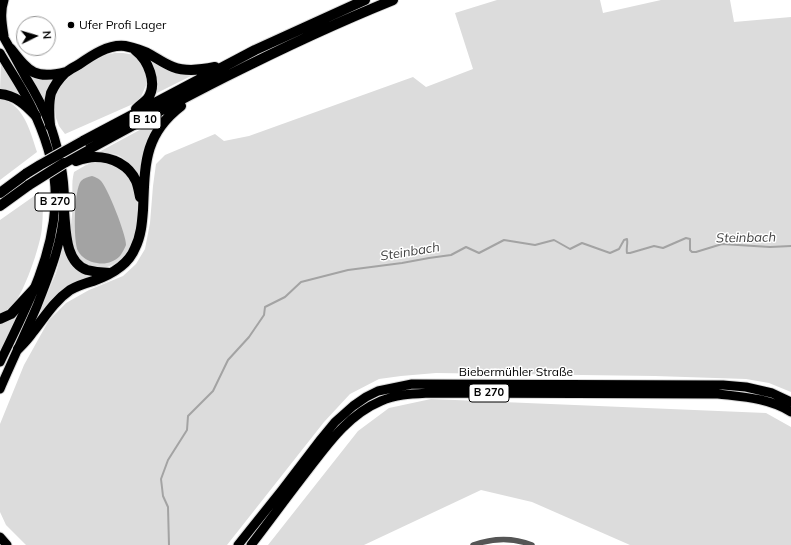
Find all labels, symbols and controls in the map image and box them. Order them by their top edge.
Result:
north arrow [16,16,56,56]
place label: Ufer Profi Lager [79,18,166,32]
marker: Ufer Profi Lager [66,20,76,30]
text: N [40,30,54,40]
road number: B 10 [129,111,161,129]
road number: B 270 [35,193,75,211]
water label: Steinbach [716,230,776,246]
water label: Steinbach [379,240,441,264]
street label: Biebermühler Straße [459,365,573,379]
road number: B 270 [469,384,509,402]

